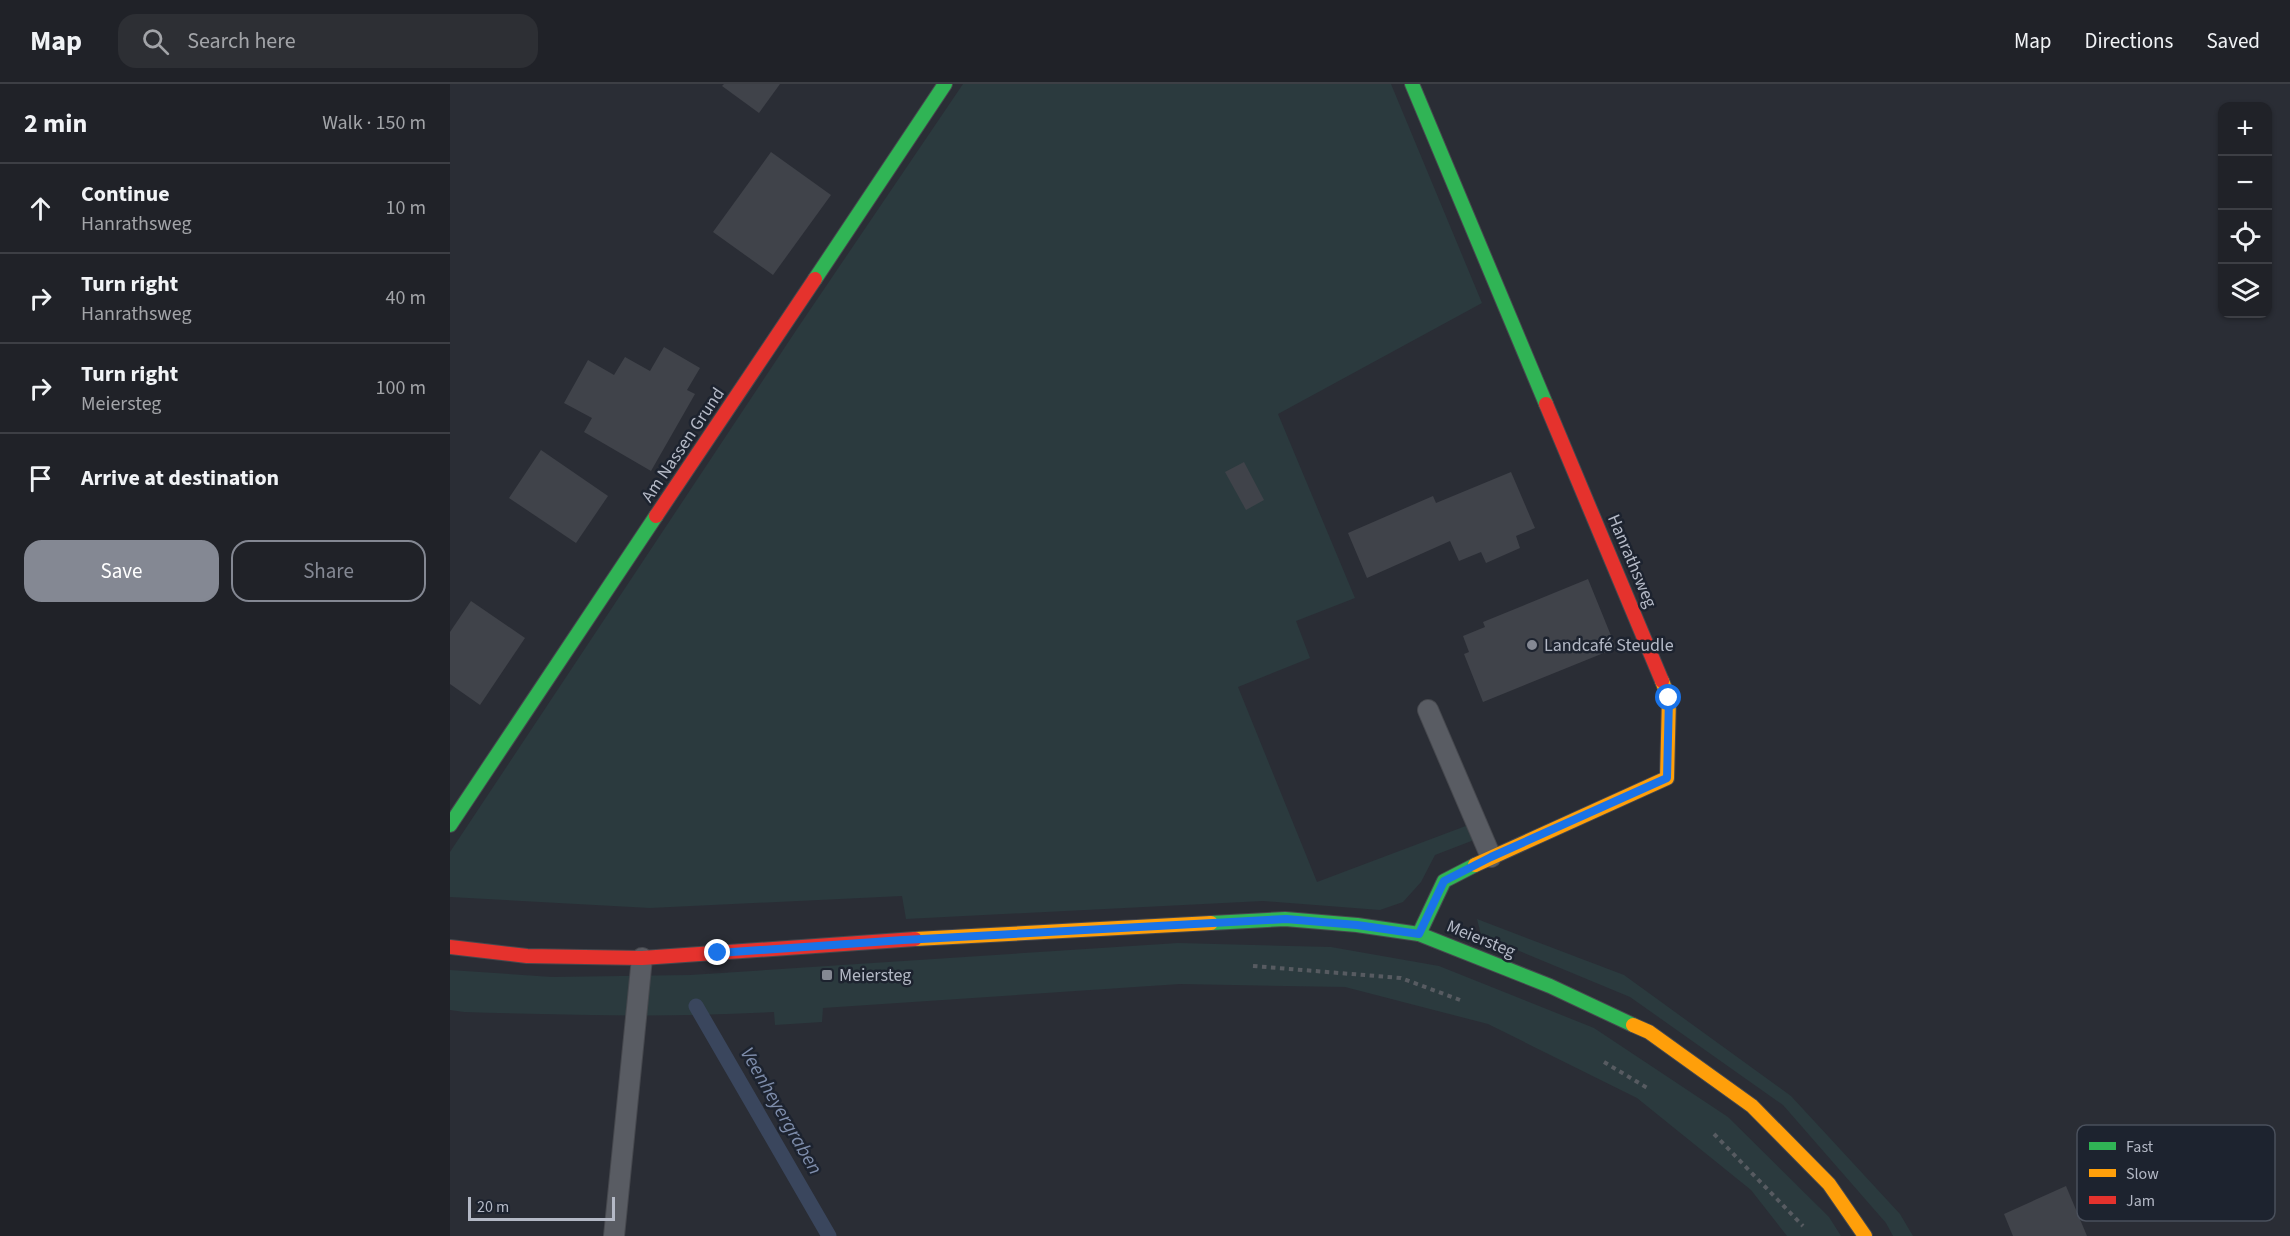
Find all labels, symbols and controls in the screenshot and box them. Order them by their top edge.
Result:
search box [118,14,538,68]
text: Map [30,21,82,61]
icon: search [139,25,172,58]
text: Search here [187,25,296,57]
text: Map [2014,26,2052,56]
text: Directions [2085,26,2173,56]
text: Saved [2206,26,2260,56]
map controls [2218,102,2272,318]
button: + [2218,102,2272,156]
text: 2 min [24,105,87,142]
text: Walk · 150 m [322,109,426,137]
button: − [2218,156,2272,210]
text: Continue [81,178,170,210]
icon: ahead [24,192,57,225]
text: 10 m [386,194,426,222]
text: Hanrathsweg [81,210,191,238]
button: locate [2218,210,2272,264]
button: layers [2218,264,2272,318]
text: Turn right [81,268,178,300]
icon: right [24,282,57,315]
text: 40 m [386,284,426,312]
text: Hanrathsweg [81,300,191,328]
text: Turn right [81,358,178,390]
icon: right [24,372,57,405]
text: 100 m [376,374,426,402]
street label: Am Nassen Grund [635,383,731,507]
text: Meiersteg [81,390,161,418]
icon: arrive [24,462,57,495]
text: Arrive at destination [81,462,279,494]
street label: Hanrathsweg [1601,510,1663,612]
button: Save [24,540,219,602]
button: Share [231,540,426,602]
place label: Landcafé Steudle [1544,633,1674,658]
marker: Landcafé Steudle [1525,638,1539,652]
route start [1655,684,1681,710]
street label: Meiersteg [1443,914,1519,964]
route end [704,939,730,965]
place label: Meiersteg [839,963,911,988]
marker: Meiersteg [820,968,834,982]
water label: Veenheyergraben [733,1042,829,1180]
legend [2077,1125,2275,1221]
text: Fast [2126,1136,2154,1158]
text: Slow [2126,1163,2159,1185]
text: Jam [2126,1190,2155,1212]
scale bar [468,1194,615,1222]
text: 20 m [477,1196,509,1218]

